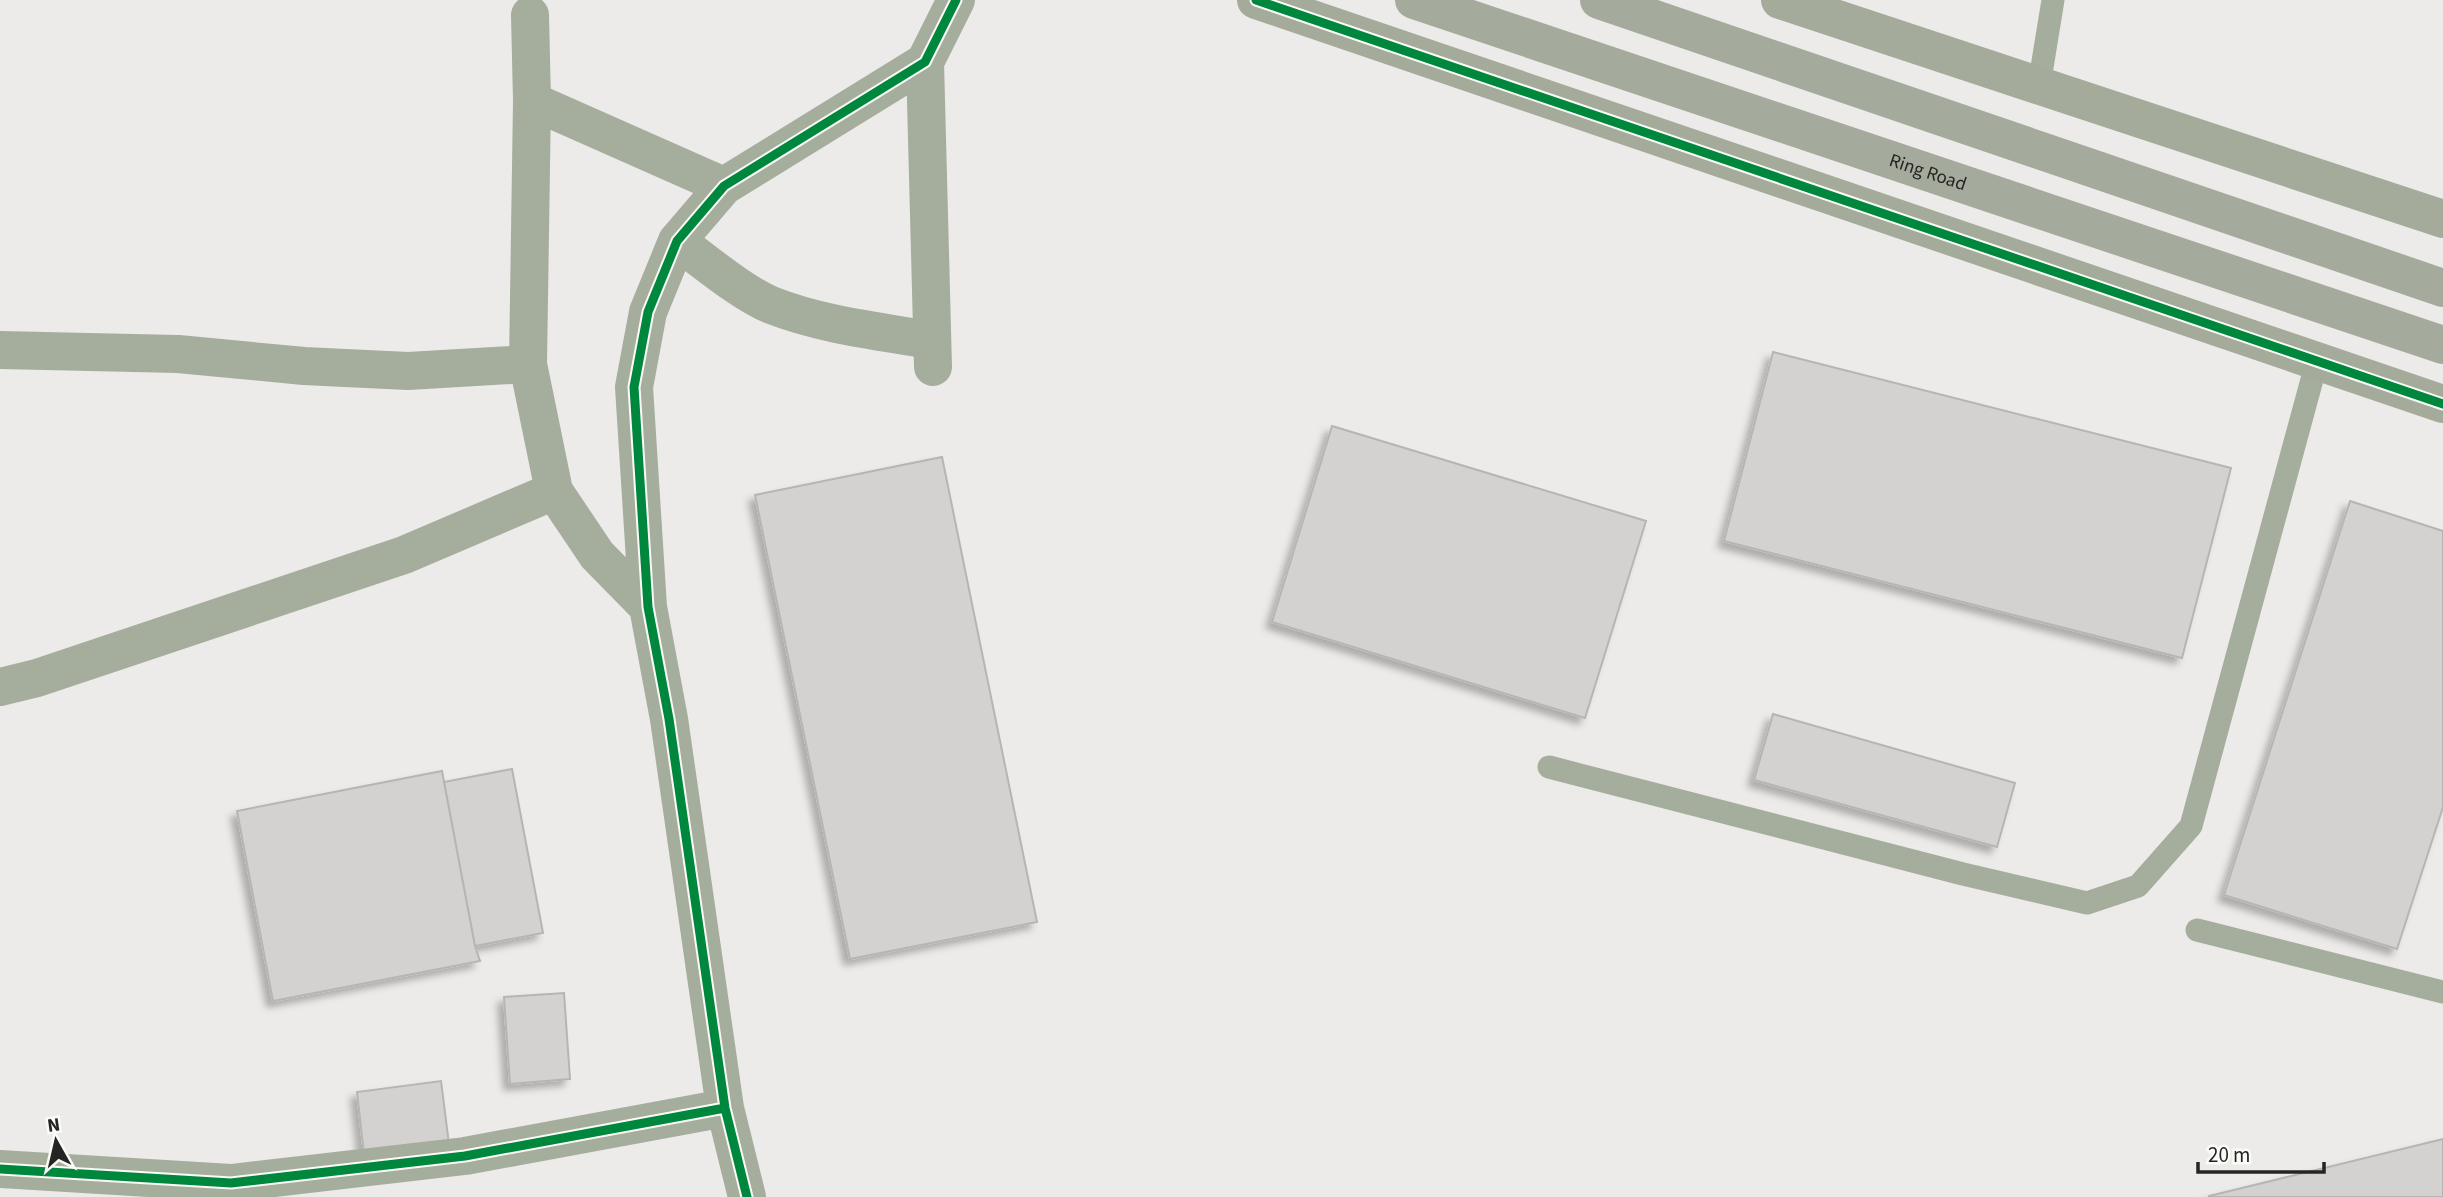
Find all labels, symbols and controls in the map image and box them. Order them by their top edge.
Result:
street label: Ring Road [1886,147,1970,198]
north arrow [21,1106,91,1176]
text: N [46,1111,62,1140]
scale bar [2198,1130,2324,1174]
text: 20 m [2208,1140,2250,1170]

